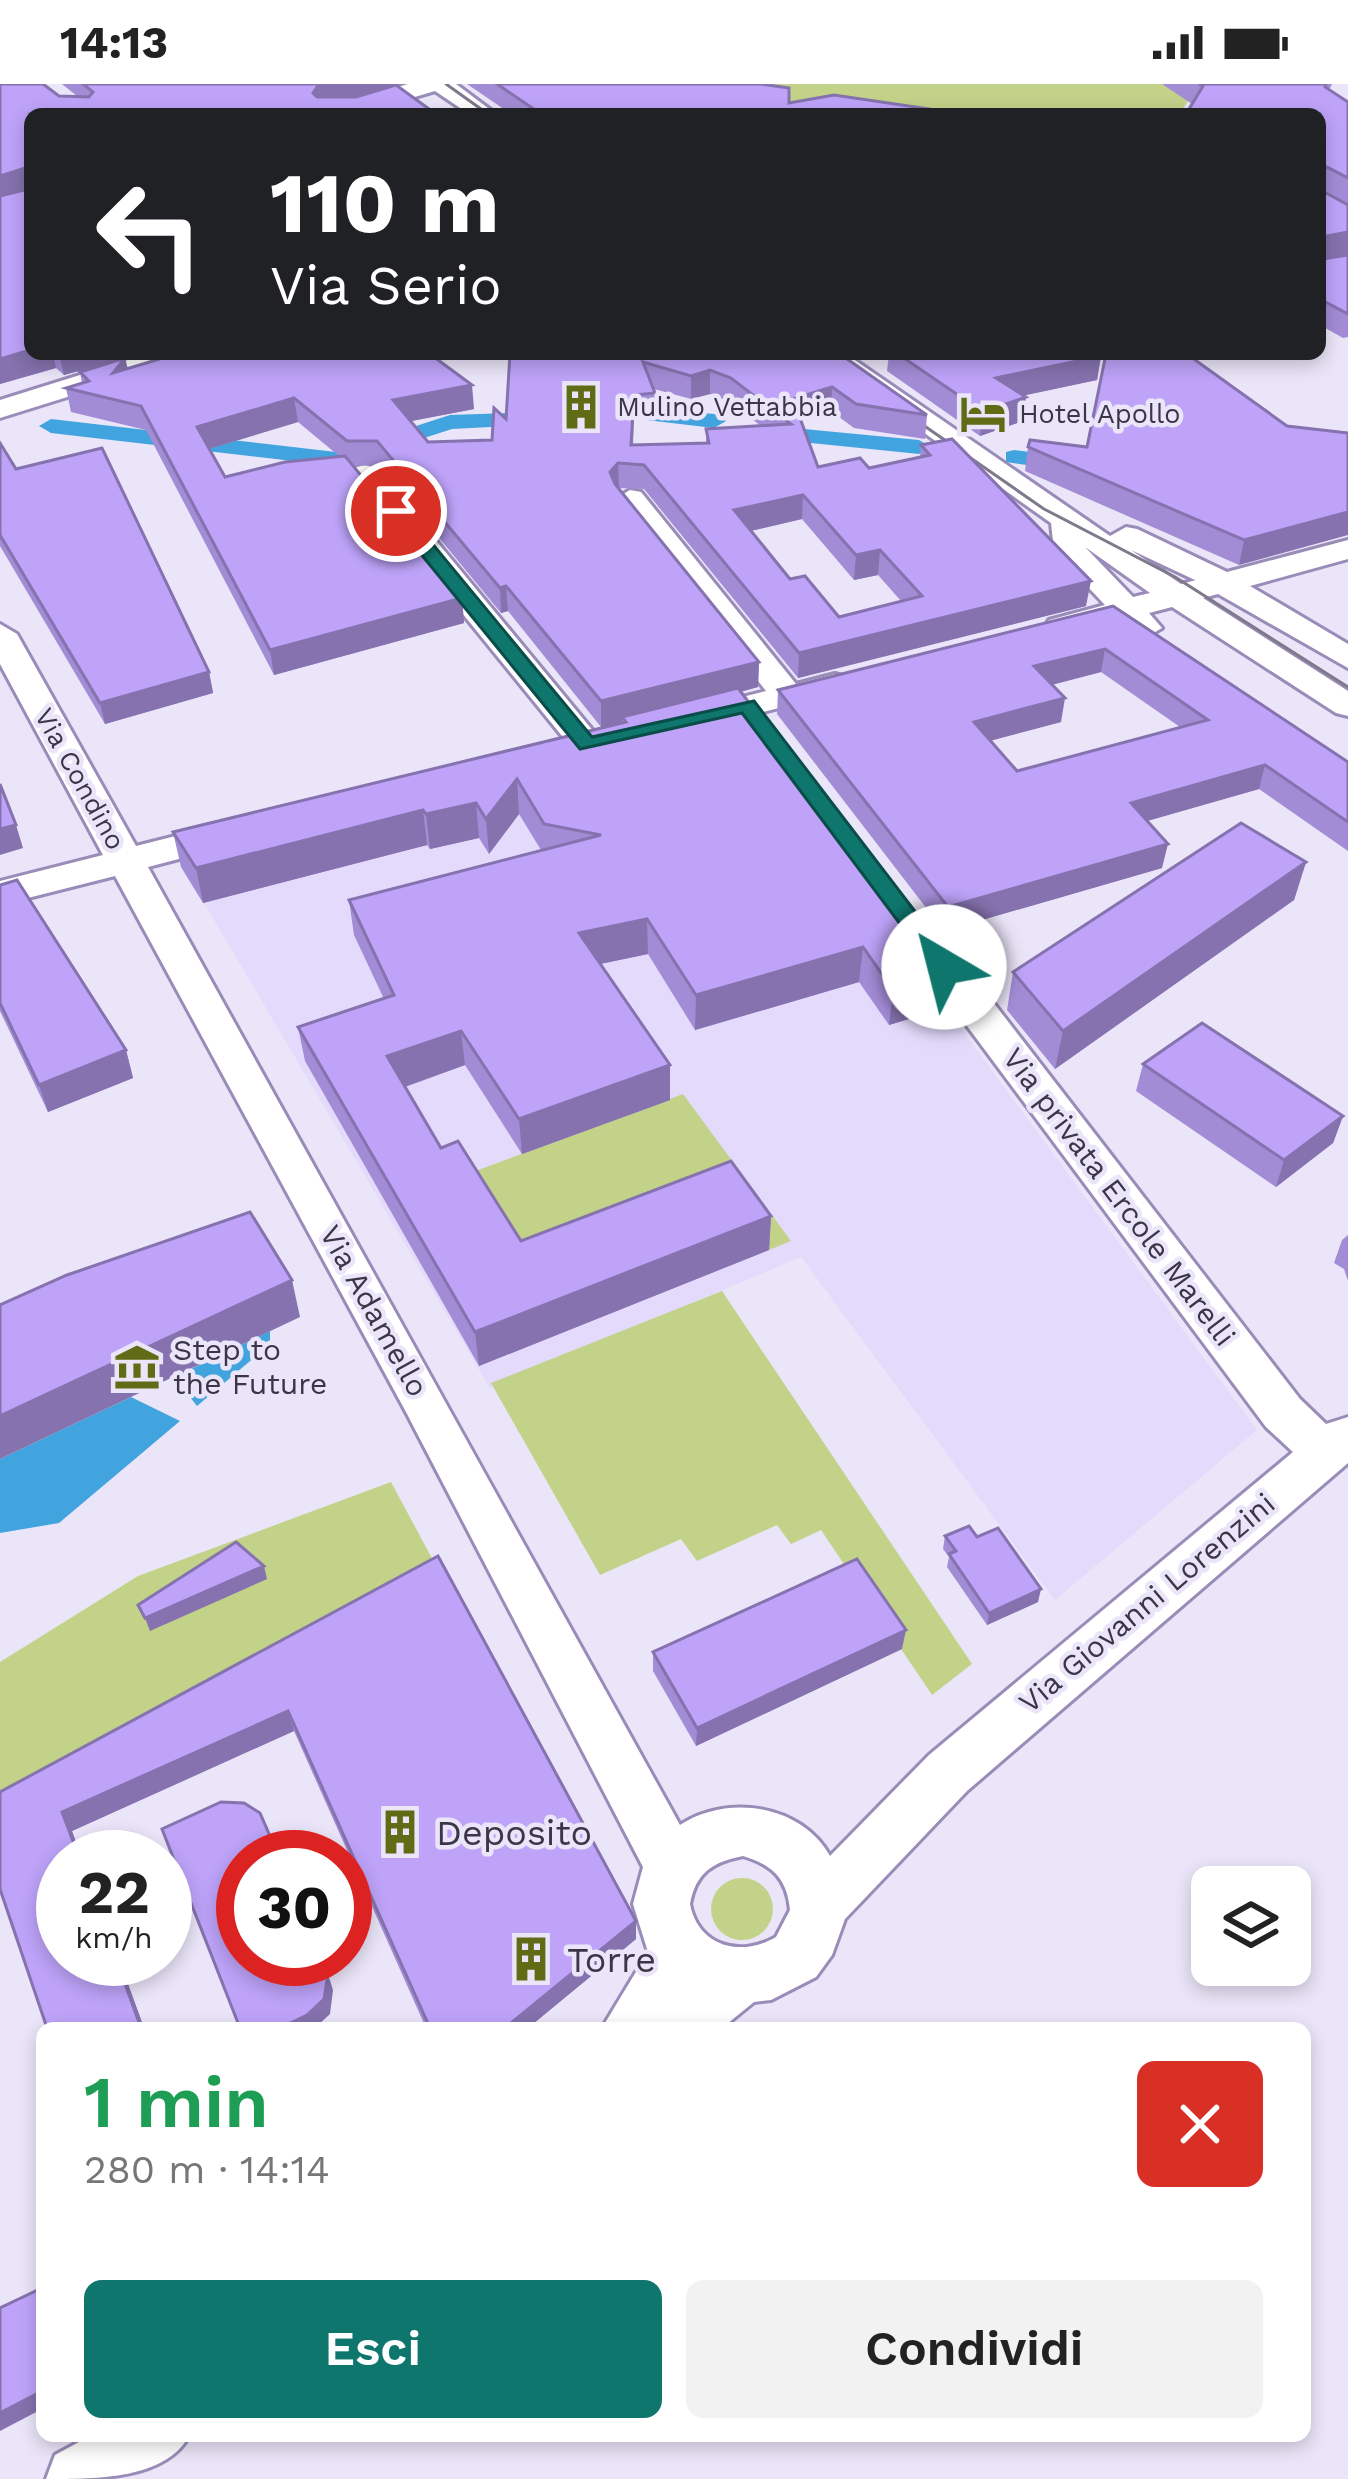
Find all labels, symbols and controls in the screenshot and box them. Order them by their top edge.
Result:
text: 14:13 [60,16,168,69]
text: 110 m [270,154,500,252]
icon: left [72,156,228,312]
text: Via Serio [270,254,502,317]
building icon: Mulino Vettabbia [556,382,606,432]
hotel icon: Hotel Apollo [958,389,1008,439]
place label: Mulino Vettabbia [617,391,837,423]
place label: Hotel Apollo [1019,398,1181,430]
pin [345,460,447,562]
icon: arrive [363,478,429,544]
street label: Via Condino [28,703,132,855]
position arrow [881,904,1007,1030]
street label: Via privata Ercole Marelli [996,1041,1243,1353]
street label: Via Adamello [313,1219,436,1402]
place label: Step to the Future [173,1332,327,1401]
museum icon: Step to the Future [112,1342,162,1392]
street label: Via Giovanni Lorenzini [1012,1485,1282,1720]
building icon: Deposito [375,1807,425,1857]
place label: Deposito [436,1812,592,1854]
speed limit sign: 30 [216,1830,372,1986]
text: 22 [78,1857,150,1928]
map controls [1191,1866,1311,1986]
button: layers [1191,1866,1311,1986]
text: km/h [75,1920,153,1955]
building icon: Torre [506,1934,556,1984]
place label: Torre [567,1939,656,1981]
text: 1 min [84,2060,269,2144]
button: close [1137,2061,1263,2187]
text: 280 m · 14:14 [84,2147,330,2192]
button: Esci [84,2280,662,2418]
button: Condividi [686,2280,1263,2418]

